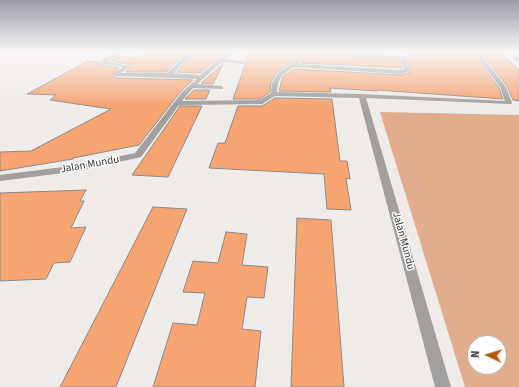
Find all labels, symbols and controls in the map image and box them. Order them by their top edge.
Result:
street label: Jalan Mundu [60,153,120,177]
street label: Jalan Mundu [389,211,417,271]
north arrow [467,335,507,375]
text: N [468,350,483,358]

